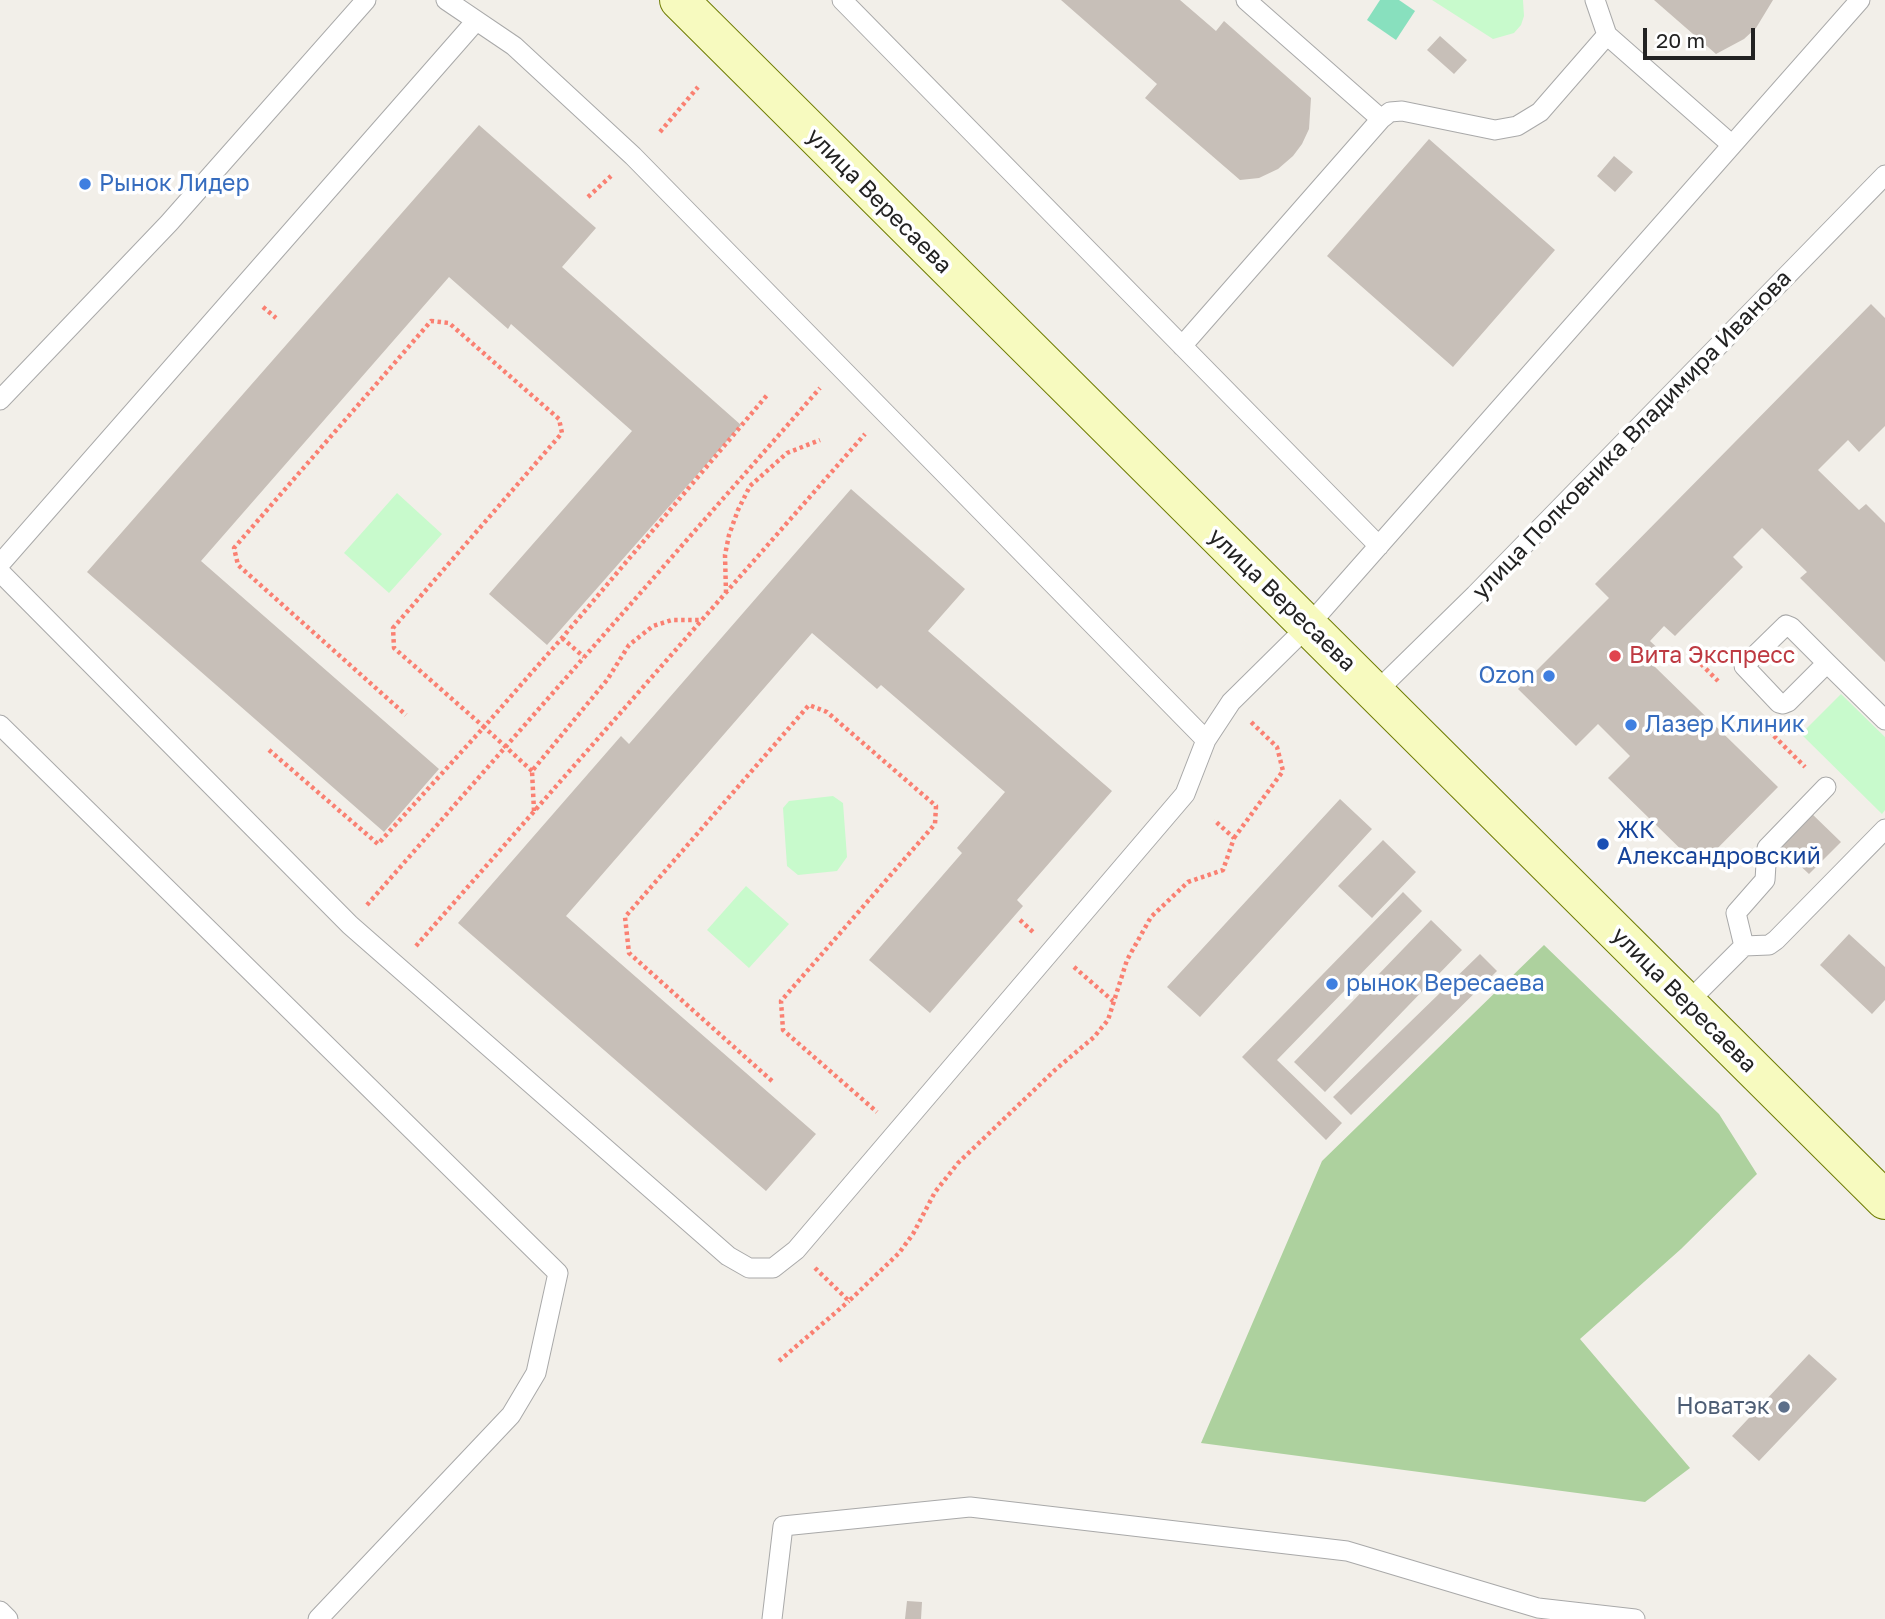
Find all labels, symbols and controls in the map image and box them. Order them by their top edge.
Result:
scale bar [1647,14,1759,58]
text: 20 m [1656,27,1705,53]
street label: улица Вересаева [801,123,957,279]
place label: Рынок Лидер [99,170,250,198]
marker: Рынок Лидер [77,176,93,192]
street label: улица Полковника Владимира Иванова [1467,265,1797,605]
street label: улица Вересаева [1203,523,1361,677]
place label: Вита Экспресс [1629,642,1795,670]
marker: Вита Экспресс [1607,648,1623,664]
place label: Ozon [1479,662,1535,690]
marker: Ozon [1541,668,1557,684]
place label: Лазер Клиник [1645,711,1805,739]
marker: Лазер Клиник [1623,717,1639,733]
place label: ЖК Александровский [1617,817,1821,871]
marker: ЖК Александровский [1595,836,1611,852]
street label: улица Вересаева [1606,922,1762,1078]
place label: рынок Вересаева [1346,970,1545,998]
marker: рынок Вересаева [1324,976,1340,992]
place label: Новатэк [1676,1393,1770,1421]
marker: Новатэк [1776,1399,1792,1415]

